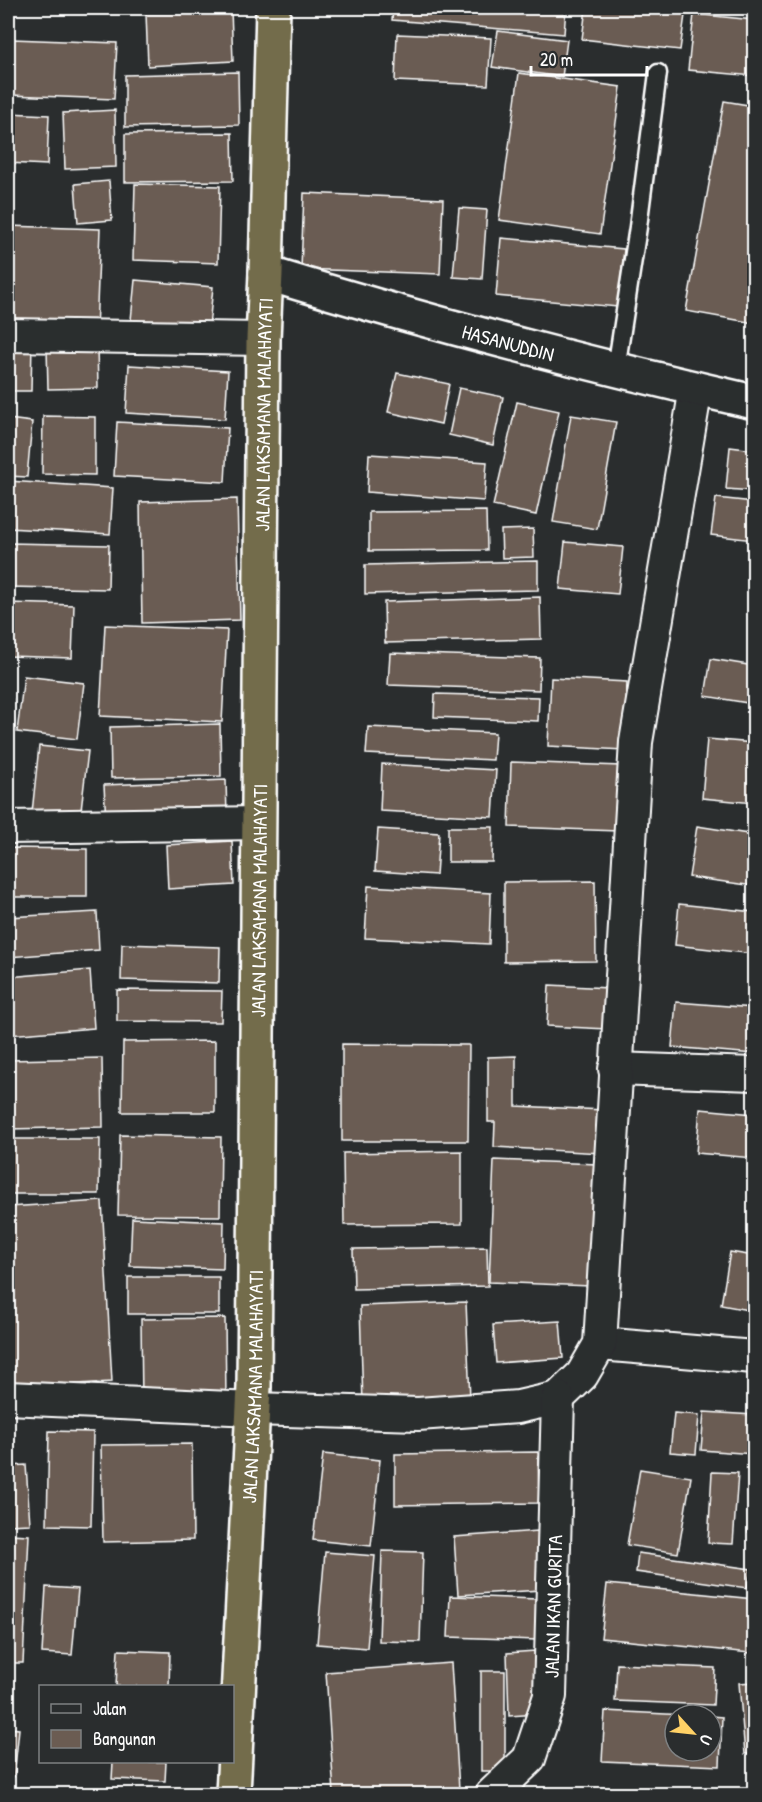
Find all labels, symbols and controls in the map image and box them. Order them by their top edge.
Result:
scale bar [531,39,646,77]
text: 20 m [540,47,573,72]
street label: JALAN LAKSAMANA MALAHAYATI [248,297,278,532]
street label: HASANUDDIN [459,317,557,367]
street label: JALAN LAKSAMANA MALAHAYATI [244,784,273,1018]
street label: JALAN LAKSAMANA MALAHAYATI [235,1270,269,1504]
street label: JALAN IKAN GURITA [537,1534,568,1678]
legend [39,1685,234,1763]
text: Jalan [93,1696,127,1721]
north arrow [663,1703,723,1763]
text: Bangunan [93,1726,156,1751]
text: U [694,1731,718,1749]

